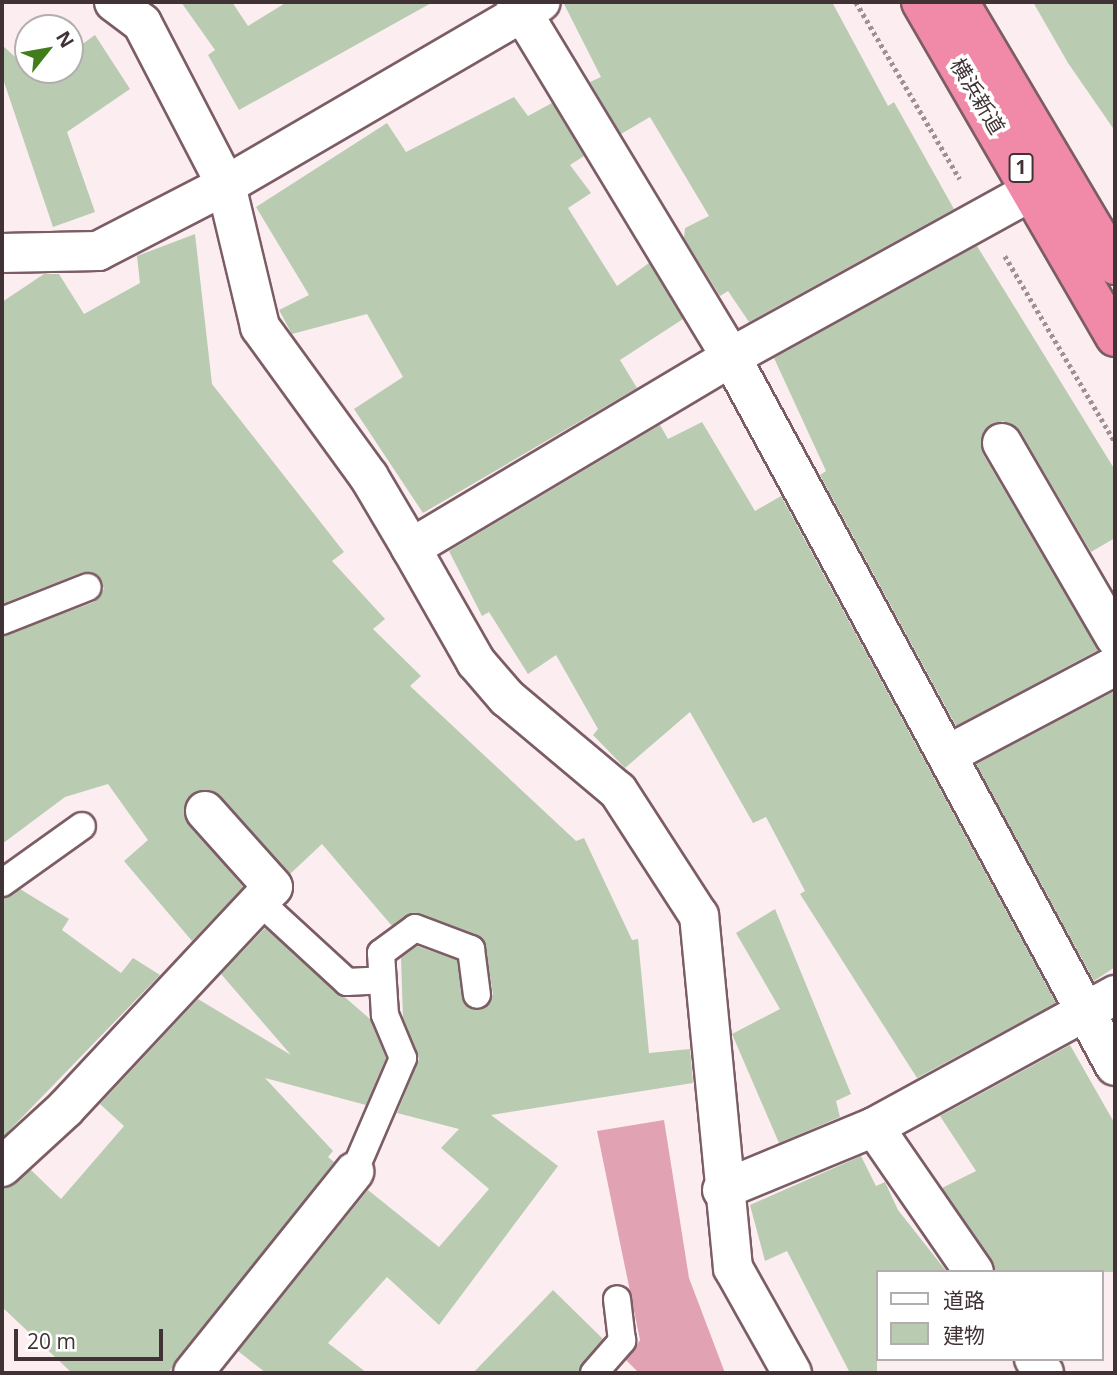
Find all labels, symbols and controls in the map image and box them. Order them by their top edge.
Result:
north arrow [14,14,84,84]
text: N [50,26,80,53]
street label: 横浜新道 [946,54,1010,138]
road number: 1 [1007,152,1035,184]
legend [876,1270,1103,1361]
text: 道路 [943,1286,985,1314]
scale bar [18,1316,166,1360]
text: 建物 [943,1321,985,1349]
text: 20 m [27,1327,76,1355]

